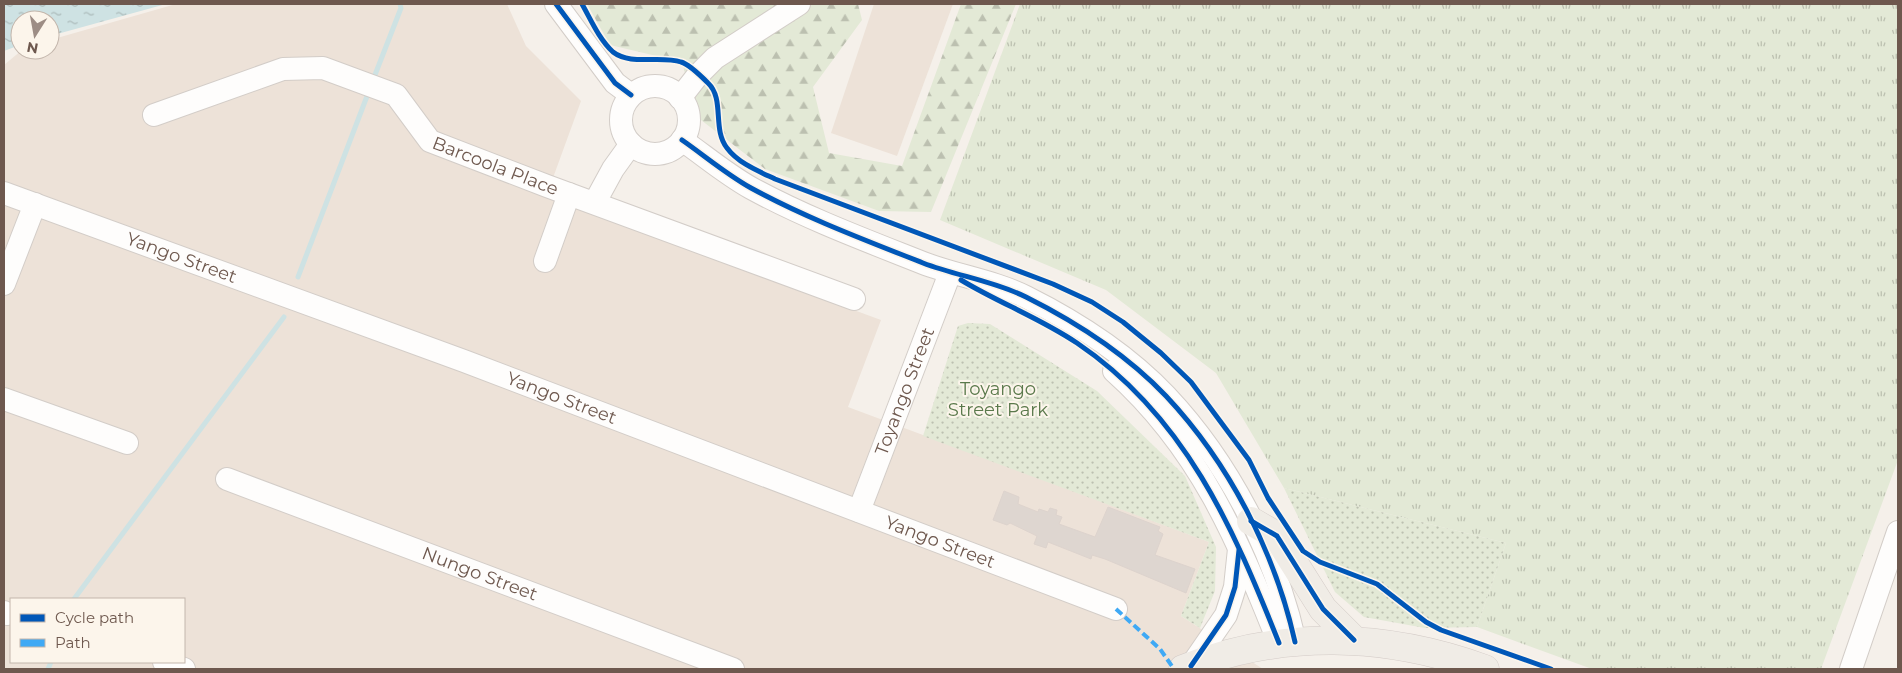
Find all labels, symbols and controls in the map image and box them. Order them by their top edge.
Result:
north arrow [10,10,60,60]
text: N [25,38,40,58]
street label: Barcoola Place [429,132,561,200]
street label: Yango Street [123,228,240,288]
street label: Toyango Street [870,324,939,459]
street label: Yango Street [503,367,620,429]
park label: Toyango Street Park [948,378,1048,421]
street label: Yango Street [882,511,998,573]
street label: Nungo Street [419,542,541,606]
legend [10,598,185,663]
text: Cycle path [55,608,134,627]
text: Path [55,633,91,652]

